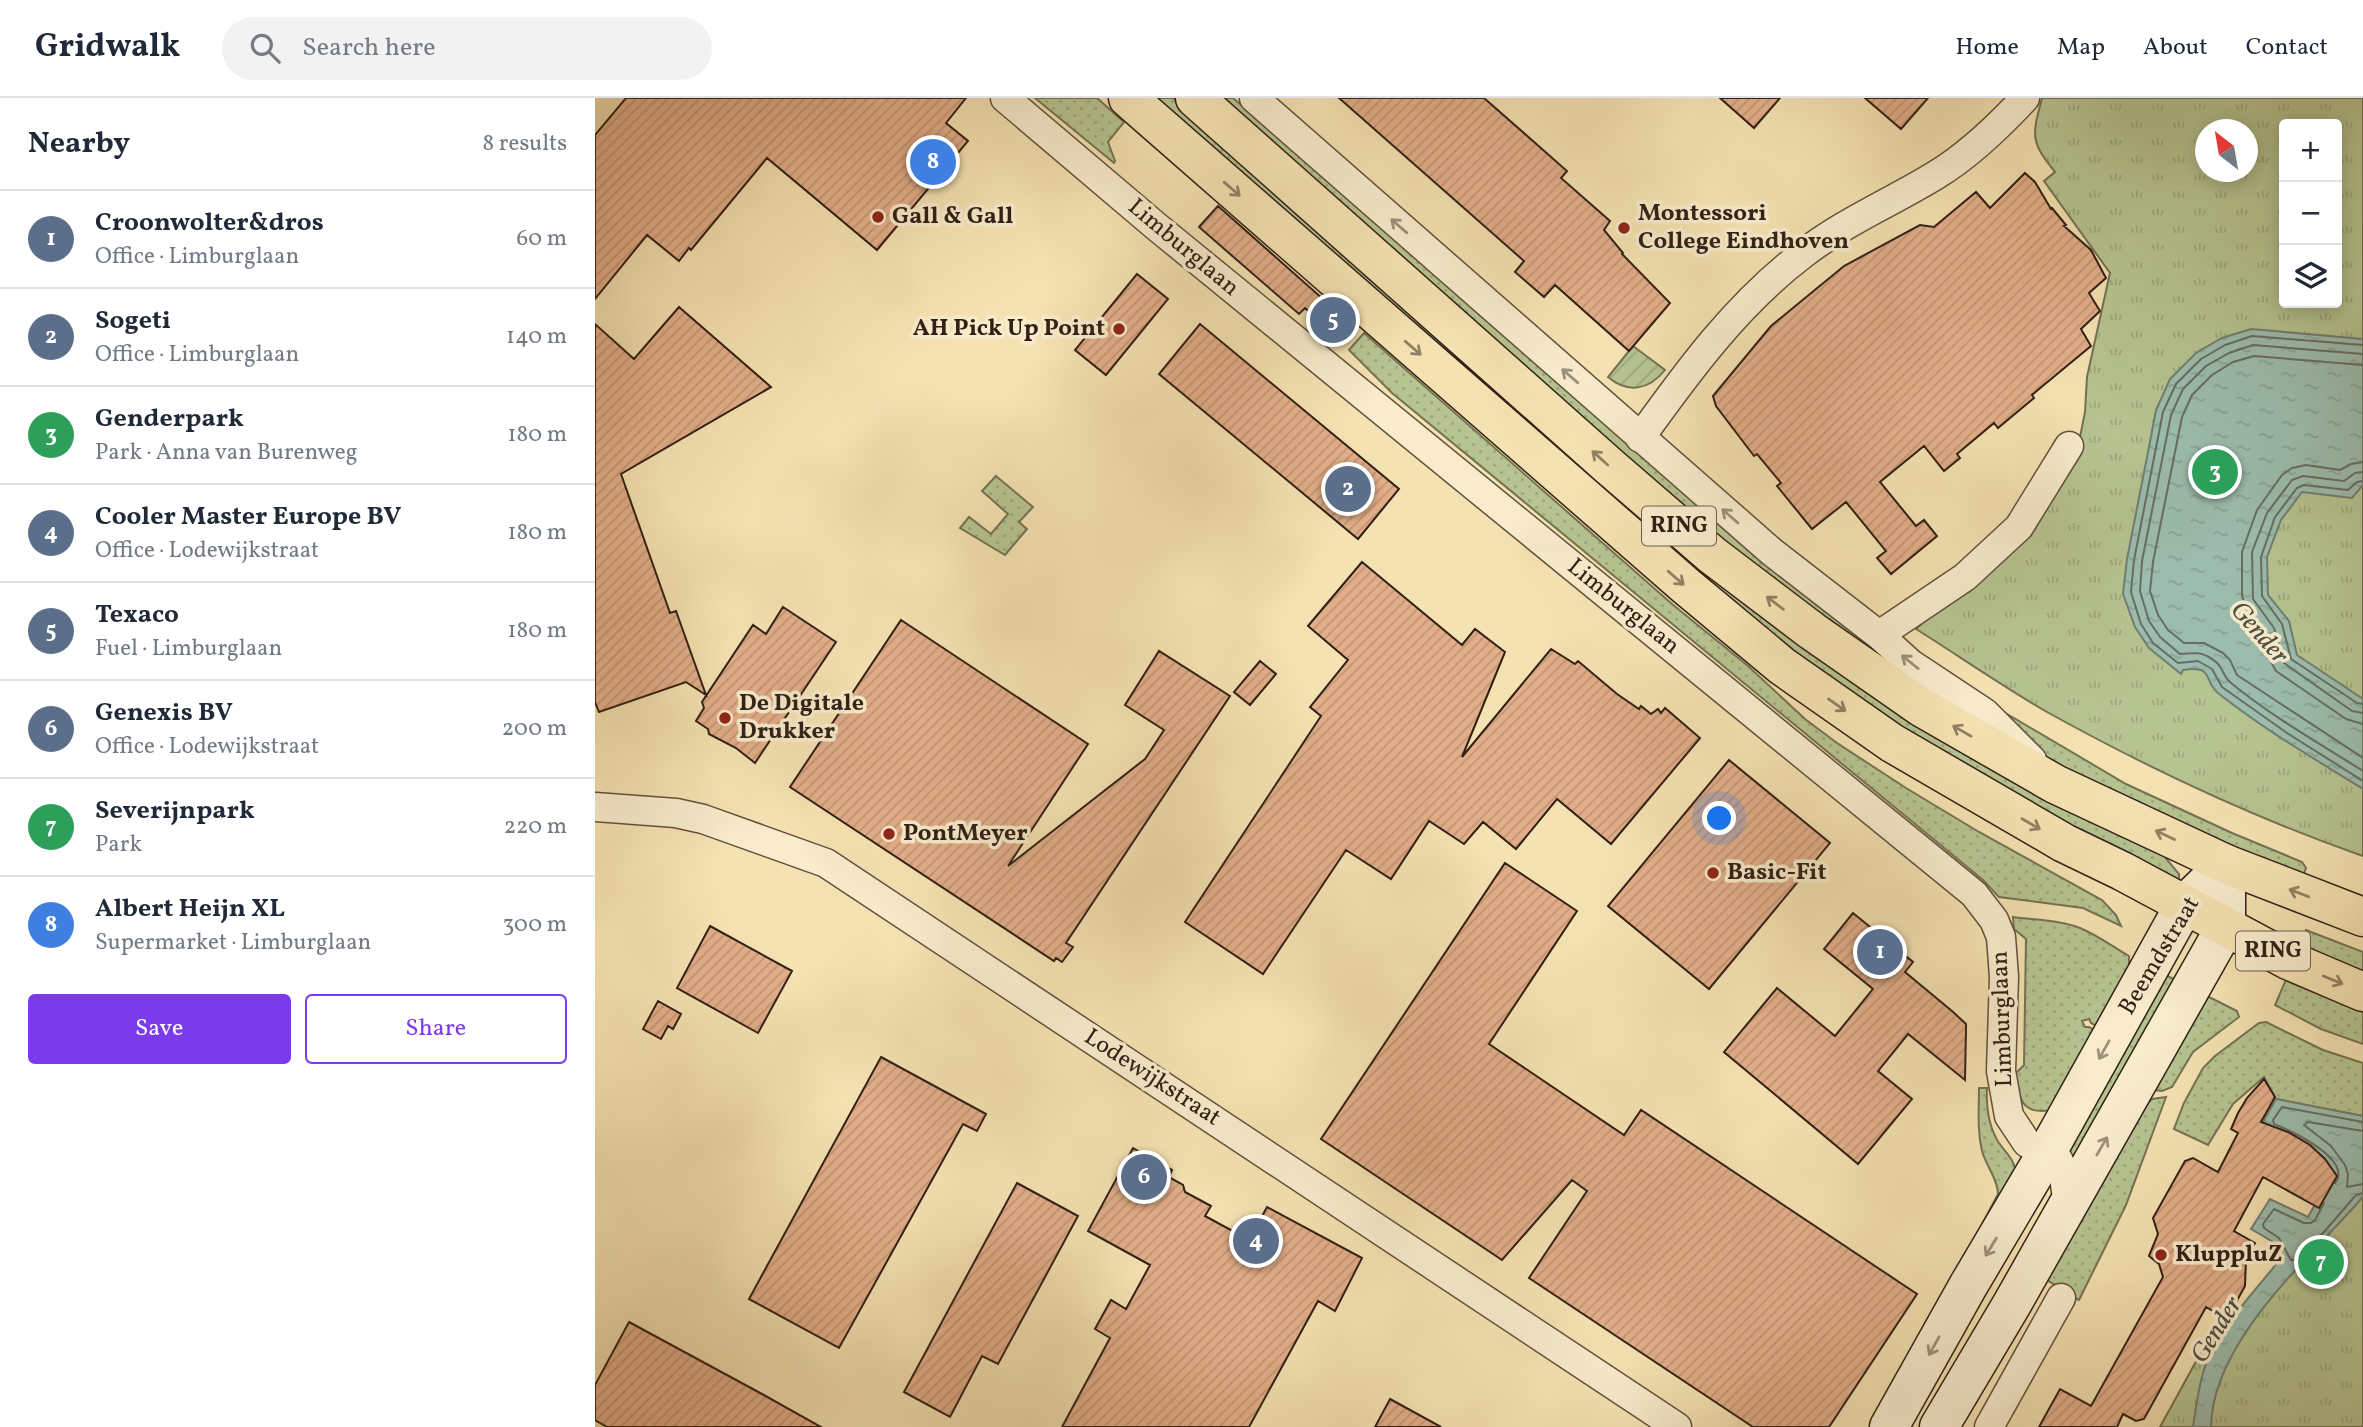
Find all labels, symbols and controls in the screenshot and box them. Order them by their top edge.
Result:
search box [222,17,712,80]
text: Gridwalk [35,25,180,71]
icon: search [246,29,284,67]
text: Search here [302,30,436,66]
text: Home [1955,31,2019,65]
text: Map [2057,31,2105,65]
text: About [2143,31,2208,65]
text: Contact [2246,31,2328,65]
north arrow [2195,119,2258,182]
map controls [2279,119,2342,308]
button: + [2279,119,2342,182]
text: Nearby [28,123,130,165]
text: 8 results [483,128,567,160]
pin: 8 [910,136,956,188]
one-way arrow [1222,181,1240,197]
button: − [2279,182,2342,245]
street label: Limburglaan [1120,191,1246,305]
place label: Montessori College Eindhoven [1638,197,1849,259]
place label: Gall & Gall [892,200,1013,234]
text: Croonwolter&dros [95,205,324,241]
marker: Gall & Gall [870,209,886,225]
one-way arrow [1391,218,1409,234]
marker: Montessori College Eindhoven [1616,220,1632,236]
text: 1 [46,223,56,255]
text: 60 m [517,223,567,255]
text: Office · Limburglaan [95,241,299,273]
button: layers [2279,245,2342,308]
pin: 5 [1310,294,1356,346]
text: Sogeti [95,303,171,339]
place label: AH Pick Up Point [913,312,1105,346]
text: 2 [45,321,57,353]
text: 140 m [506,321,567,353]
marker: AH Pick Up Point [1111,321,1127,337]
text: Office · Limburglaan [95,339,299,371]
one-way arrow [1404,340,1422,356]
one-way arrow [1561,368,1579,384]
text: Genderpark [95,401,244,437]
text: 3 [45,419,57,451]
text: 180 m [508,419,567,451]
text: Park · Anna van Burenweg [95,437,358,469]
pin: 3 [2192,446,2238,498]
one-way arrow [1591,450,1609,466]
pin: 2 [1325,463,1371,515]
text: Cooler Master Europe BV [95,499,401,535]
road number: RING [1642,506,1716,546]
one-way arrow [1722,508,1740,524]
text: 4 [44,517,58,549]
text: 180 m [508,517,567,549]
text: Office · Lodewijkstraat [95,535,319,567]
street label: Limburglaan [1559,551,1687,663]
one-way arrow [1667,570,1685,586]
water label: Gender [2222,594,2297,672]
one-way arrow [1766,595,1785,610]
text: Texaco [95,597,179,633]
text: 5 [45,615,57,647]
text: 180 m [508,615,567,647]
text: Fuel · Limburglaan [95,633,282,665]
one-way arrow [1901,655,1919,670]
place label: De Digitale Drukker [739,687,864,749]
text: Genexis BV [95,695,233,731]
one-way arrow [1827,698,1846,712]
marker: De Digitale Drukker [717,710,733,726]
text: 6 [45,713,57,745]
text: 200 m [502,713,567,745]
one-way arrow [1953,724,1973,738]
text: Office · Lodewijkstraat [95,731,319,763]
text: Severijnpark [95,793,255,829]
your location [1702,801,1736,835]
text: 7 [46,811,57,843]
text: 220 m [504,811,567,843]
place label: PontMeyer [903,817,1028,851]
one-way arrow [2021,817,2041,831]
marker: PontMeyer [881,826,897,842]
one-way arrow [2154,828,2176,841]
text: Park [95,829,142,861]
place label: Basic-Fit [1727,856,1827,890]
marker: Basic-Fit [1705,865,1721,881]
one-way arrow [2289,885,2311,898]
street label: Beemdstraat [2111,890,2209,1022]
text: Albert Heijn XL [95,891,285,927]
text: 8 [45,909,57,941]
text: 300 m [503,909,567,941]
pin: 1 [1857,926,1903,978]
text: Supermarket · Limburglaan [95,927,371,959]
road number: RING [2236,932,2310,971]
street label: Limburglaan [1984,950,2022,1088]
one-way arrow [2322,975,2344,988]
button: Save [28,994,291,1064]
button: Share [305,994,567,1064]
street label: Lodewijkstraat [1077,1021,1227,1135]
one-way arrow [2097,1039,2111,1059]
one-way arrow [2096,1136,2109,1157]
pin: 6 [1121,1151,1167,1203]
pin: 4 [1233,1215,1279,1267]
one-way arrow [1984,1236,1998,1256]
pin: 7 [2298,1236,2344,1288]
place label: KluppluZ [2175,1238,2282,1272]
marker: KluppluZ [2153,1247,2169,1263]
water label: Gender [2182,1289,2252,1370]
one-way arrow [1927,1335,1940,1356]

